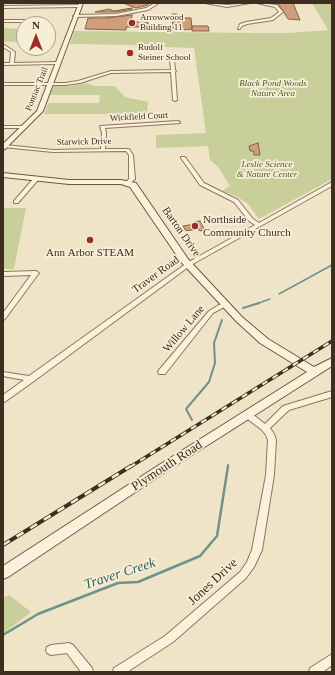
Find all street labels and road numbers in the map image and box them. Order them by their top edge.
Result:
street label: Pontiac Trail [23,65,51,113]
street label: Wickfield Court [110,110,168,124]
street label: Starwick Drive [57,136,111,148]
street label: Barton Drive [159,205,203,259]
street label: Traver Road [130,254,182,296]
street label: Willow Lane [161,303,207,355]
street label: Plymouth Road [129,437,205,495]
street label: Jones Drive [185,555,241,609]

